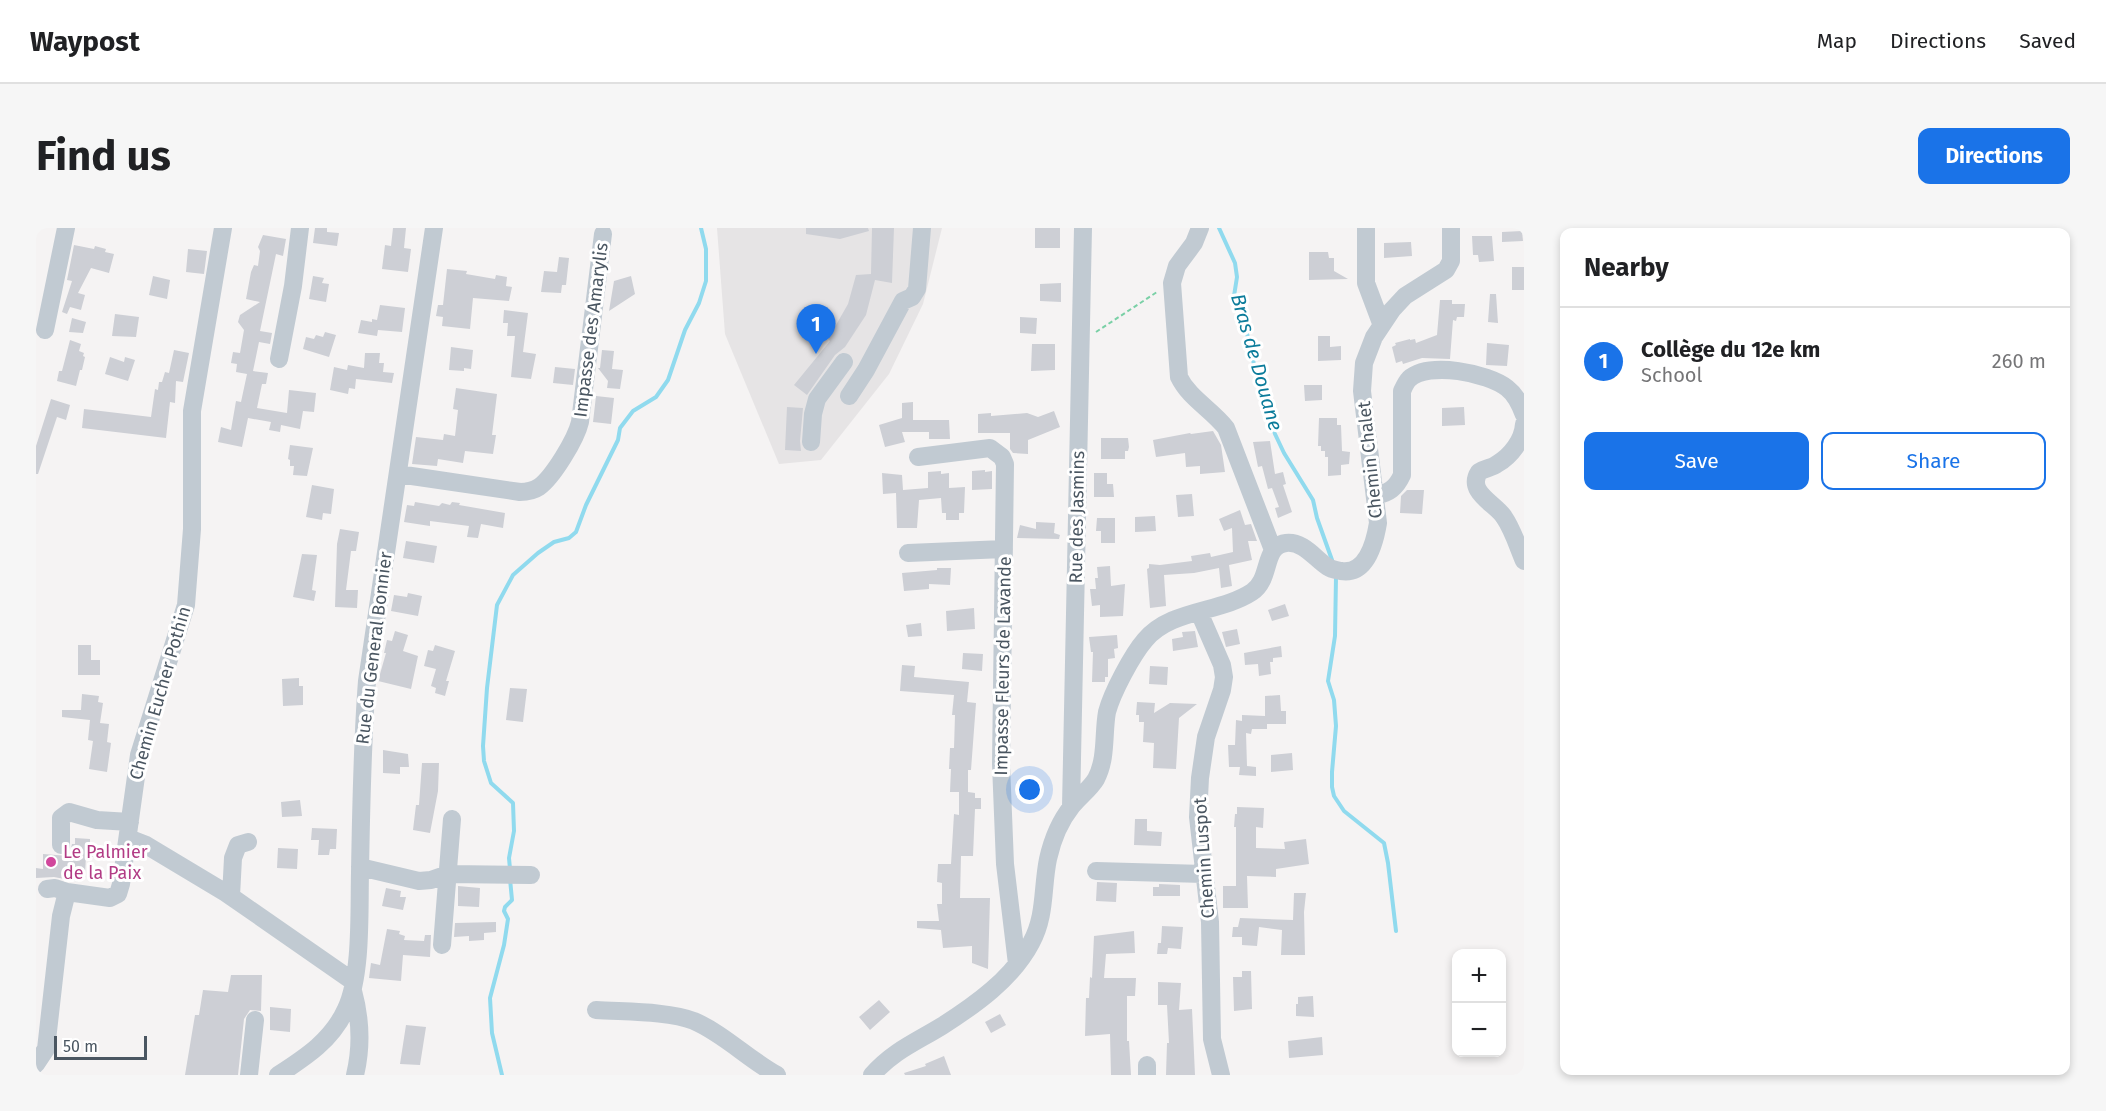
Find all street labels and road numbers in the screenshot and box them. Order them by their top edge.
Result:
street label: Impasse des Amarylis [569,241,613,419]
street label: Chemin Chalet [1353,400,1387,520]
street label: Rue des Jasmins [1065,450,1089,584]
street label: Rue du General Bonnier [351,550,397,746]
street label: Impasse Fleurs de Lavande [990,556,1016,776]
street label: Chemin Eucher Pothin [125,604,195,782]
street label: Chemin Luspot [1189,796,1219,919]

